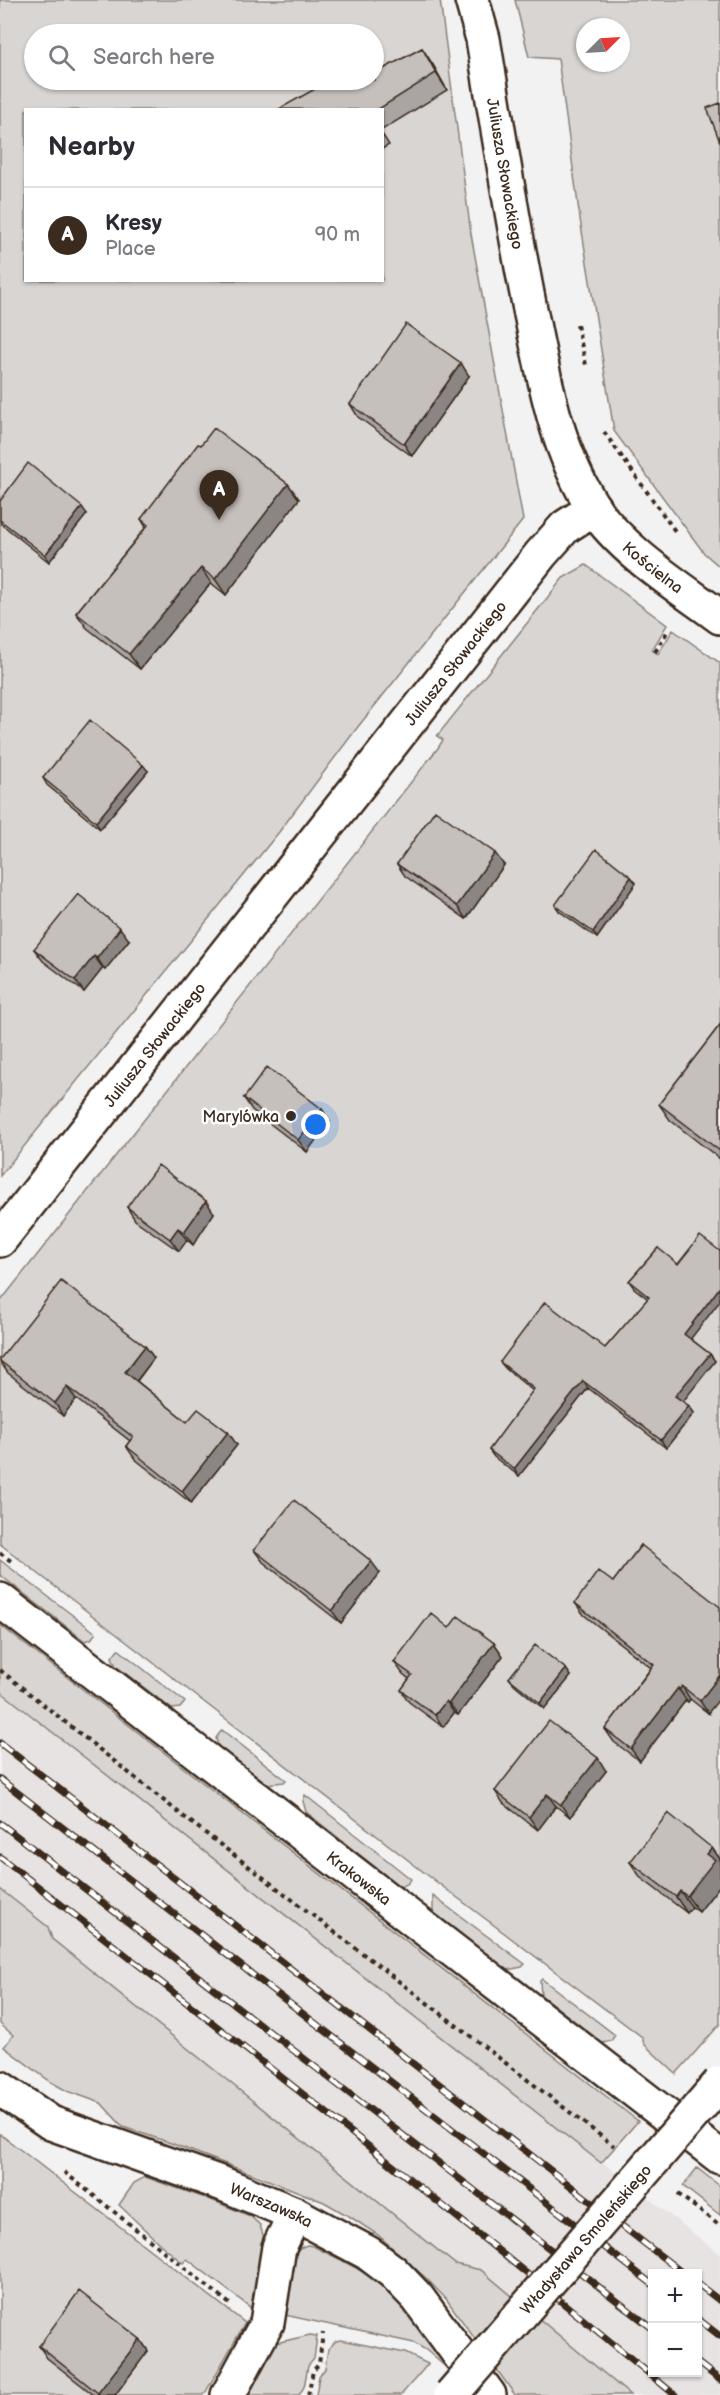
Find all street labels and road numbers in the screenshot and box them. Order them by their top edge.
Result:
street label: Juliusza Słowackiego [482,97,526,251]
street label: Kościelna [618,538,686,598]
street label: Juliusza Słowackiego [401,598,511,730]
street label: Juliusza Słowackiego [100,979,210,1111]
street label: Krakowska [322,1848,394,1910]
street label: Władysława Smoleńskiego [517,2161,656,2319]
street label: Warszawska [227,2180,315,2233]

